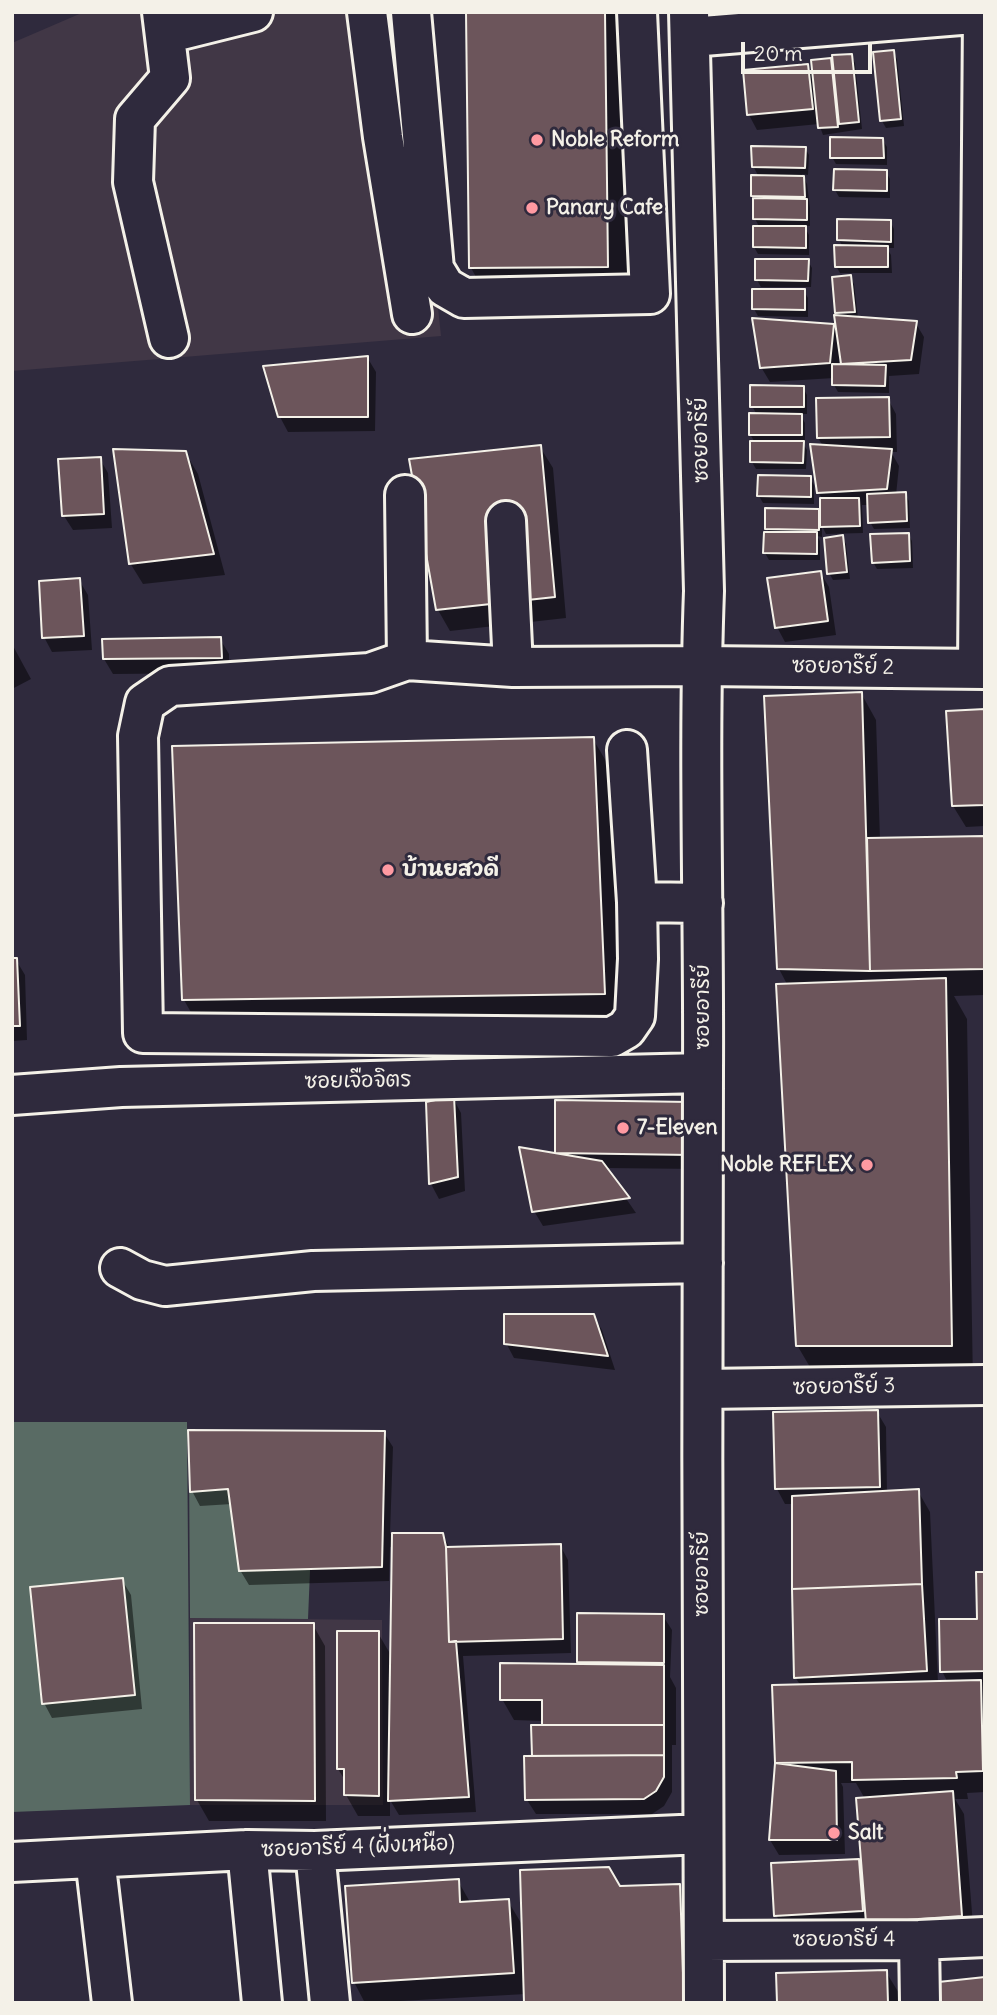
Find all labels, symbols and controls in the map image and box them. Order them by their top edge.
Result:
scale bar [745,28,876,72]
text: 20 m [754,40,803,67]
place label: Noble Reform [551,127,679,153]
marker: Noble Reform [529,132,545,148]
place label: Panary Cafe [546,195,663,221]
marker: Panary Cafe [524,200,540,216]
street label: ซอยอารีย์ [688,397,714,483]
street label: ซอยอาร๊ย์ 2 [792,654,894,680]
place label: บ้านยสวดี [402,857,499,883]
marker: บ้านยสวดี [380,862,396,878]
street label: ซอยอารีย์ [690,964,716,1050]
street label: ซอยเจือจิตร [304,1067,412,1095]
place label: 7-Eleven [637,1115,718,1141]
marker: 7-Eleven [615,1120,631,1136]
place label: Noble REFLEX [720,1152,853,1178]
marker: Noble REFLEX [859,1157,875,1173]
street label: ซอยอาร๊ย์ 3 [793,1374,895,1400]
street label: ซอยอารีย์ [689,1531,715,1617]
place label: Salt [848,1820,883,1846]
marker: Salt [826,1825,842,1841]
street label: ซอยอารีย์ 4 (ฝั่งเหนือ) [261,1831,455,1863]
street label: ซอยอารีย์ 4 [793,1927,895,1953]

